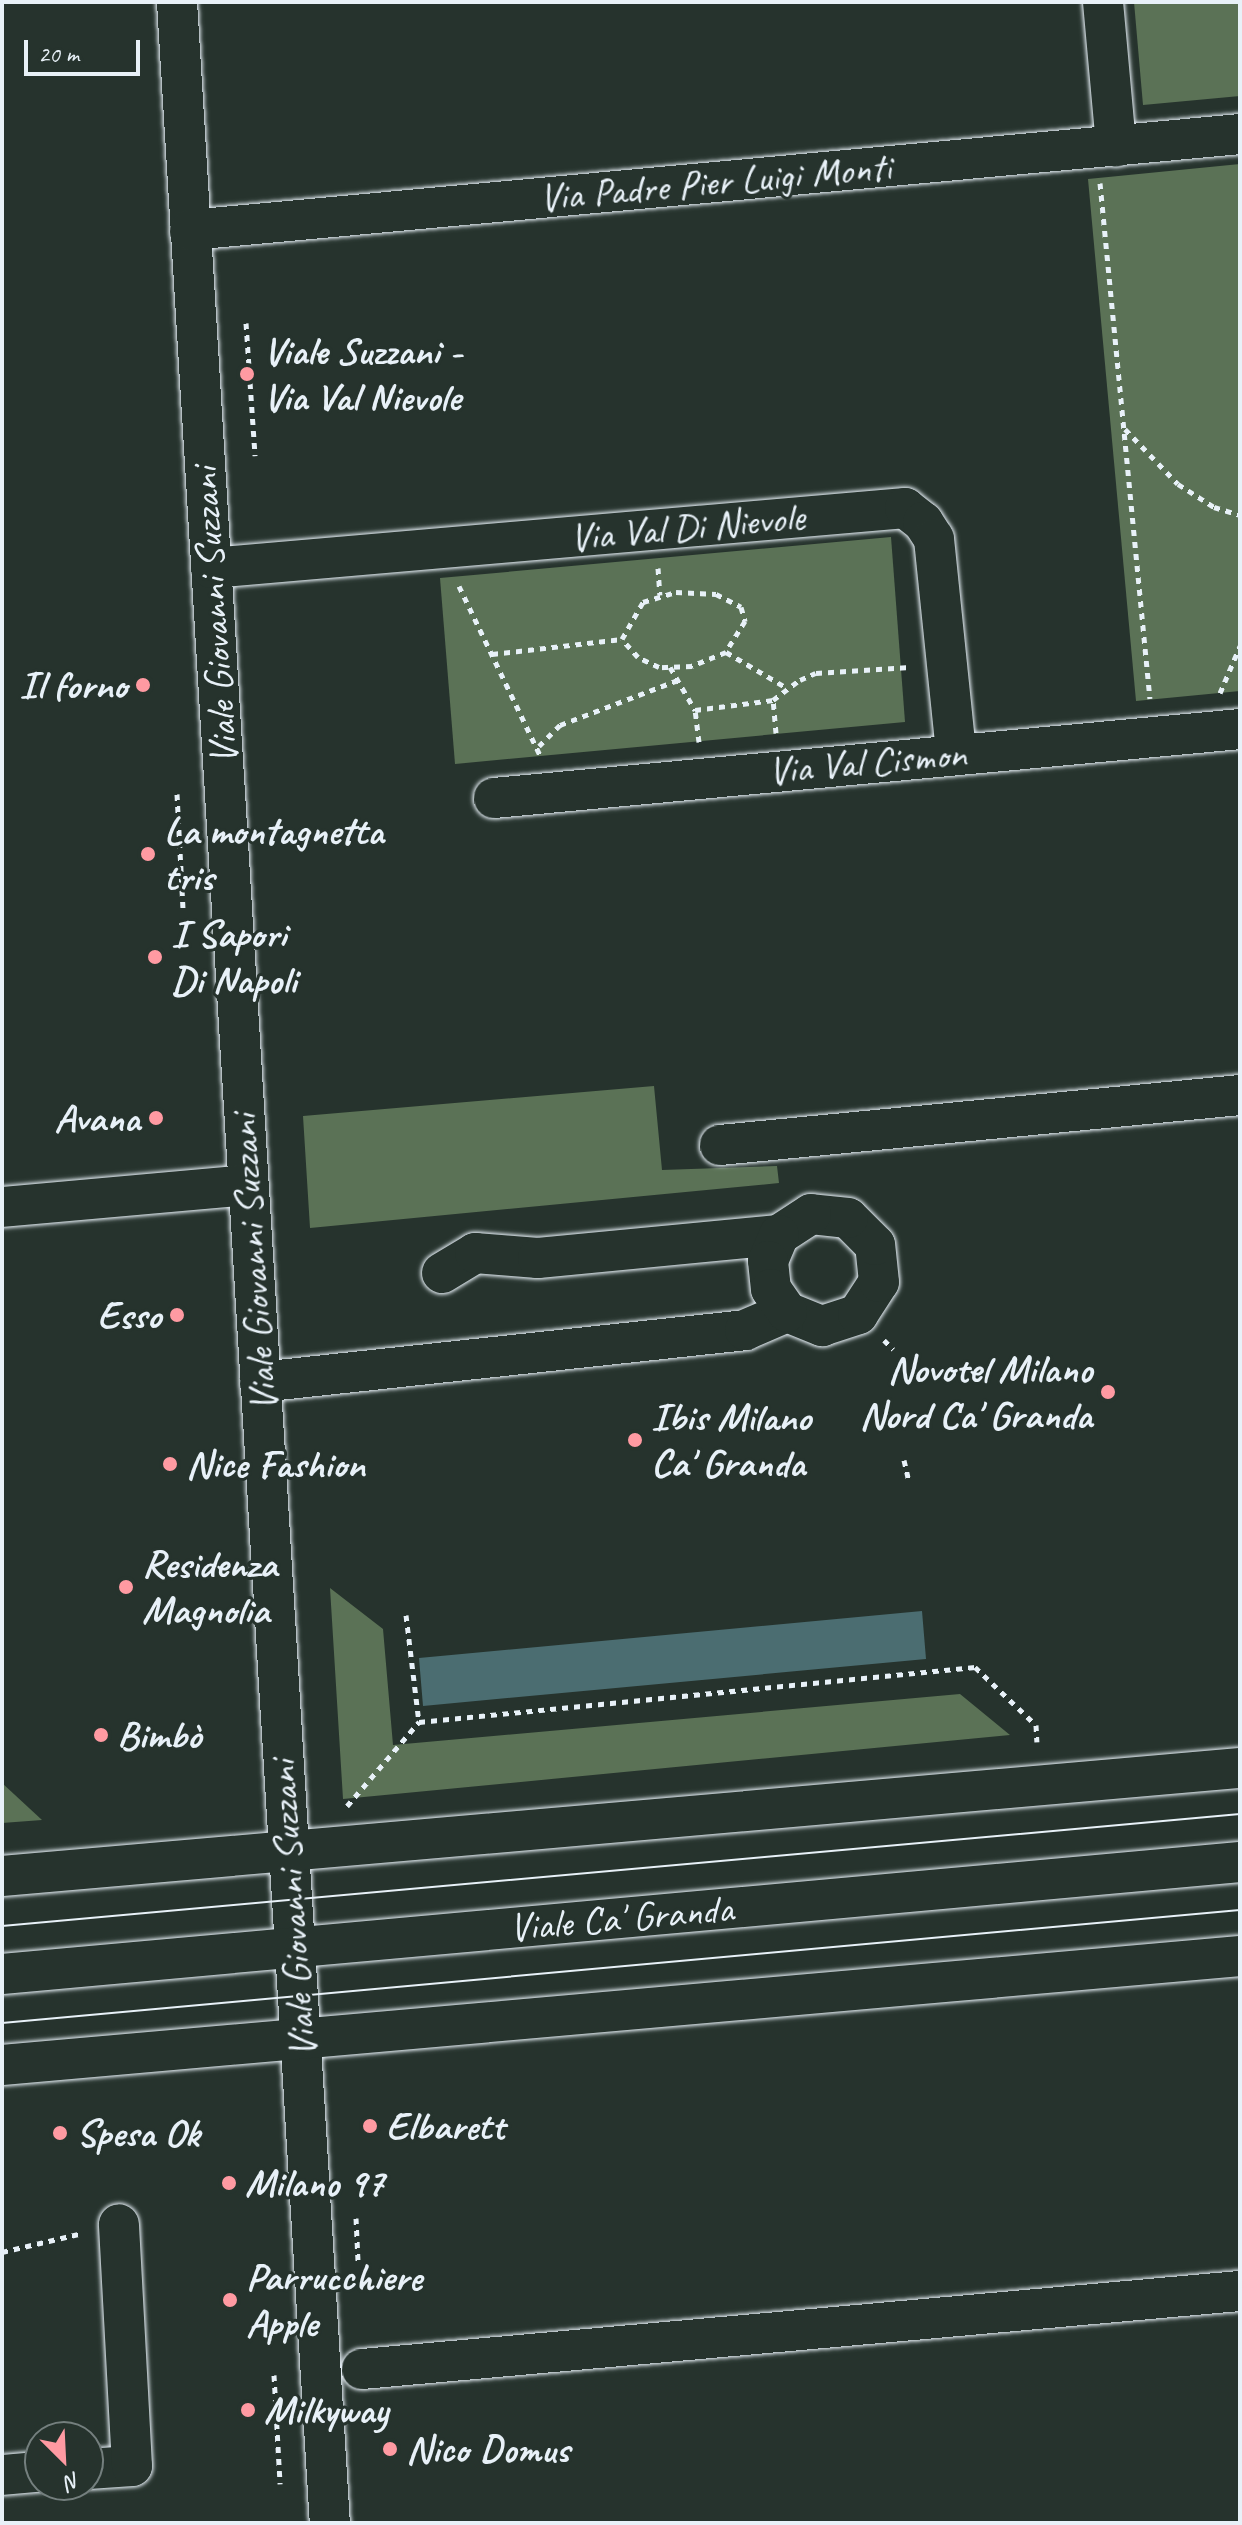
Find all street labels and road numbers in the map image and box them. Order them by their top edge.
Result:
street label: Via Padre Pier Luigi Monti [536,143,894,221]
street label: Viale Giovanni Suzzani [180,466,248,766]
street label: Via Val Di Nievole [567,493,807,561]
street label: Via Val Cismon [765,729,969,795]
street label: Viale Giovanni Suzzani [219,1113,287,1413]
street label: Viale Giovanni Suzzani [258,1759,326,2059]
street label: Viale Ca' Granda [507,1884,735,1952]

